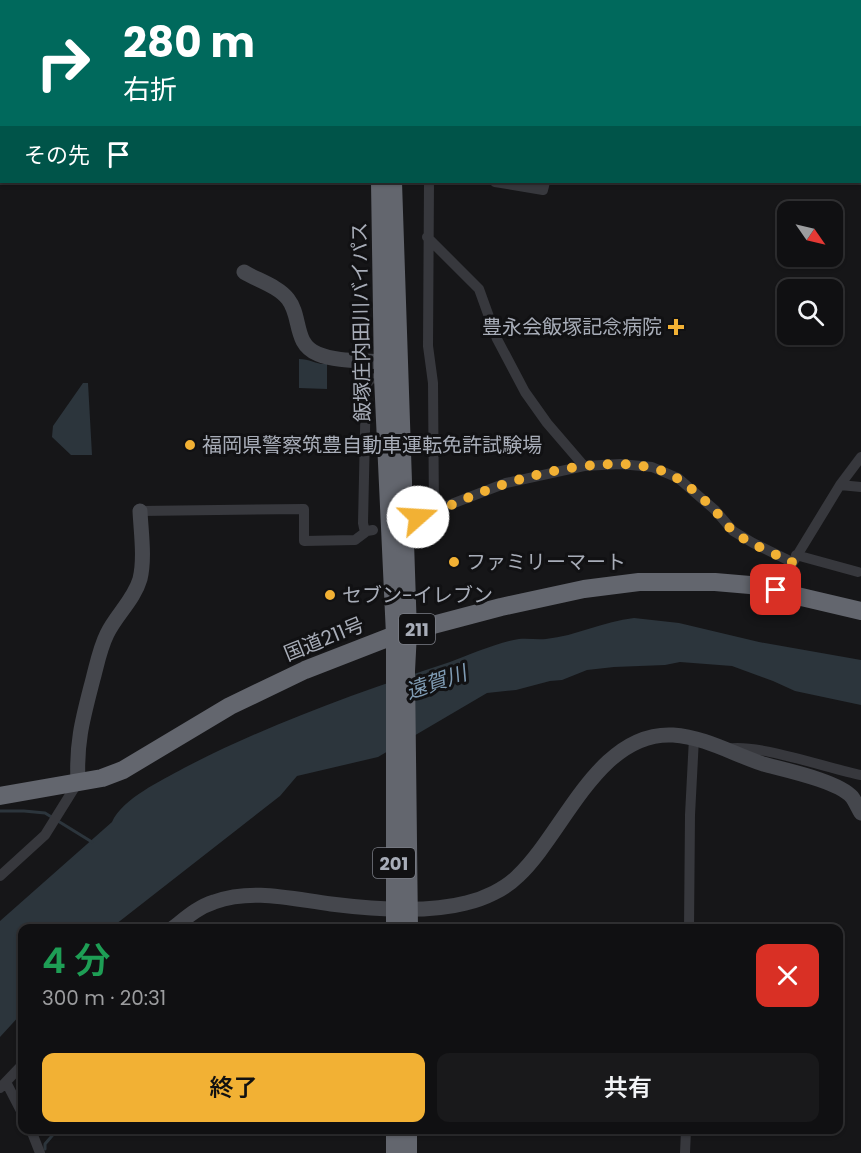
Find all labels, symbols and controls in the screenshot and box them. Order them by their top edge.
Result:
text: 280 m [123,13,255,72]
icon: right [24,24,102,102]
text: 右折 [123,71,177,108]
icon: arrive [102,138,135,171]
text: その先 [24,140,90,171]
north arrow [777,201,843,267]
map controls [777,201,843,345]
street label: 飯塚庄内田川バイパス [345,222,377,422]
button: search [777,279,843,345]
place label: 豊永会飯塚記念病院 [482,313,662,341]
marker: 豊永会飯塚記念病院 [667,318,685,336]
place label: 福岡県警察筑豊自動車運転免許試験場 [202,431,542,459]
marker: 福岡県警察筑豊自動車運転免許試験場 [183,438,197,452]
position arrow [386,485,450,549]
place label: ファミリーマート [466,548,626,576]
marker: ファミリーマート [447,555,461,569]
pin [750,564,801,615]
icon: arrive [759,573,792,606]
place label: セブン-イレブン [342,581,493,609]
marker: セブン-イレブン [323,588,337,602]
street label: 国道211号 [280,610,368,668]
road number: 211 [399,614,435,644]
water label: 遠賀川 [401,657,472,706]
road number: 201 [373,848,415,878]
text: 4 分 [42,935,110,986]
button: close [756,944,819,1007]
text: 300 m · 20:31 [42,984,166,1012]
button: 終了 [42,1053,425,1122]
button: 共有 [437,1053,819,1122]

